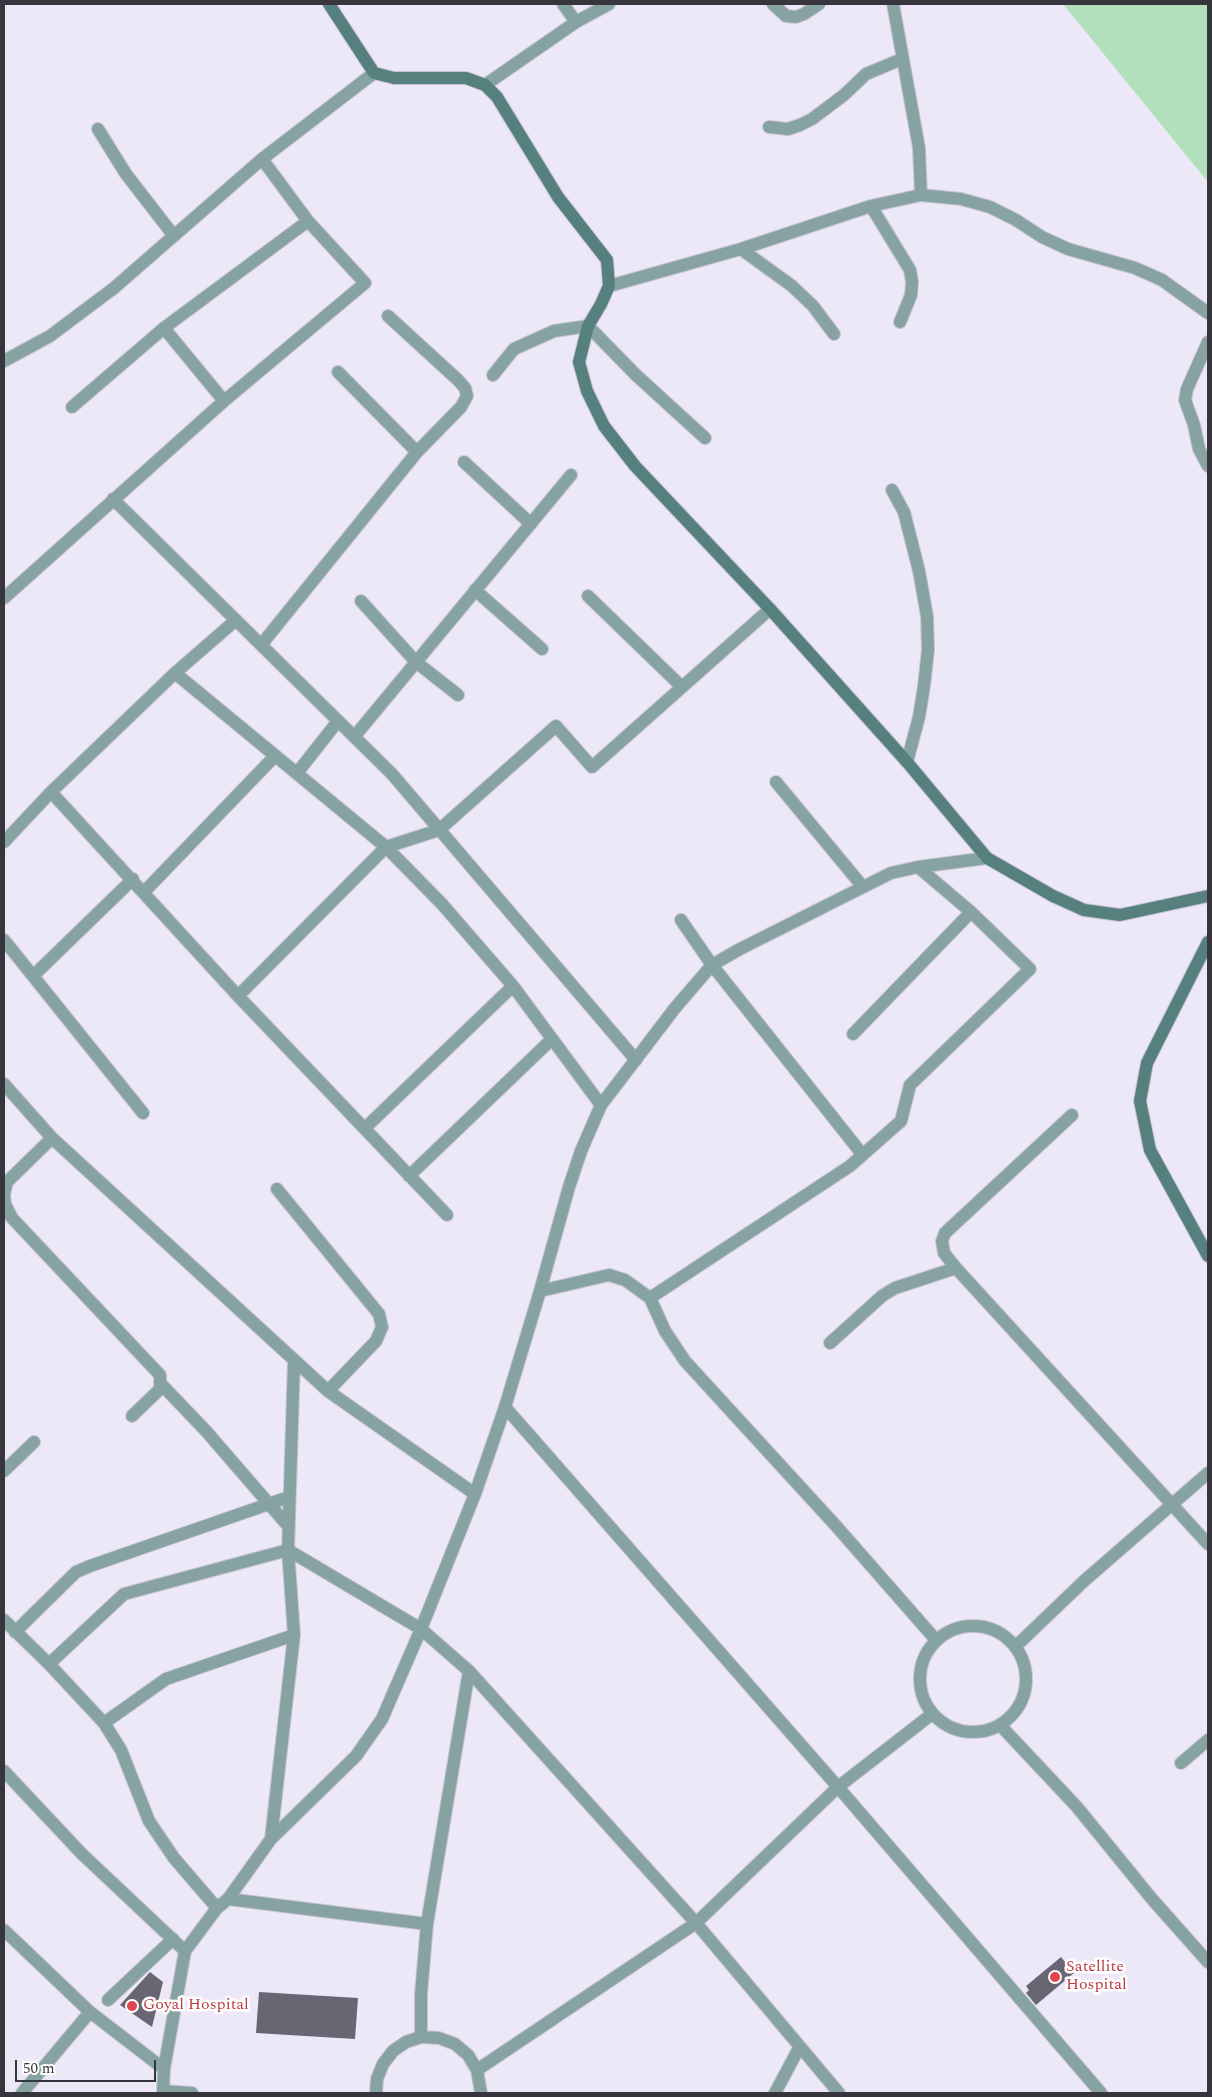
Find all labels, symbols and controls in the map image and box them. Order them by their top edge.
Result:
place label: Satellite Hospital [1066,1958,1127,1996]
marker: Satellite Hospital [1048,1970,1062,1984]
place label: Goyal Hospital [143,1996,249,2016]
marker: Goyal Hospital [125,1999,139,2013]
scale bar [18,2050,159,2082]
text: 50 m [23,2057,55,2080]

